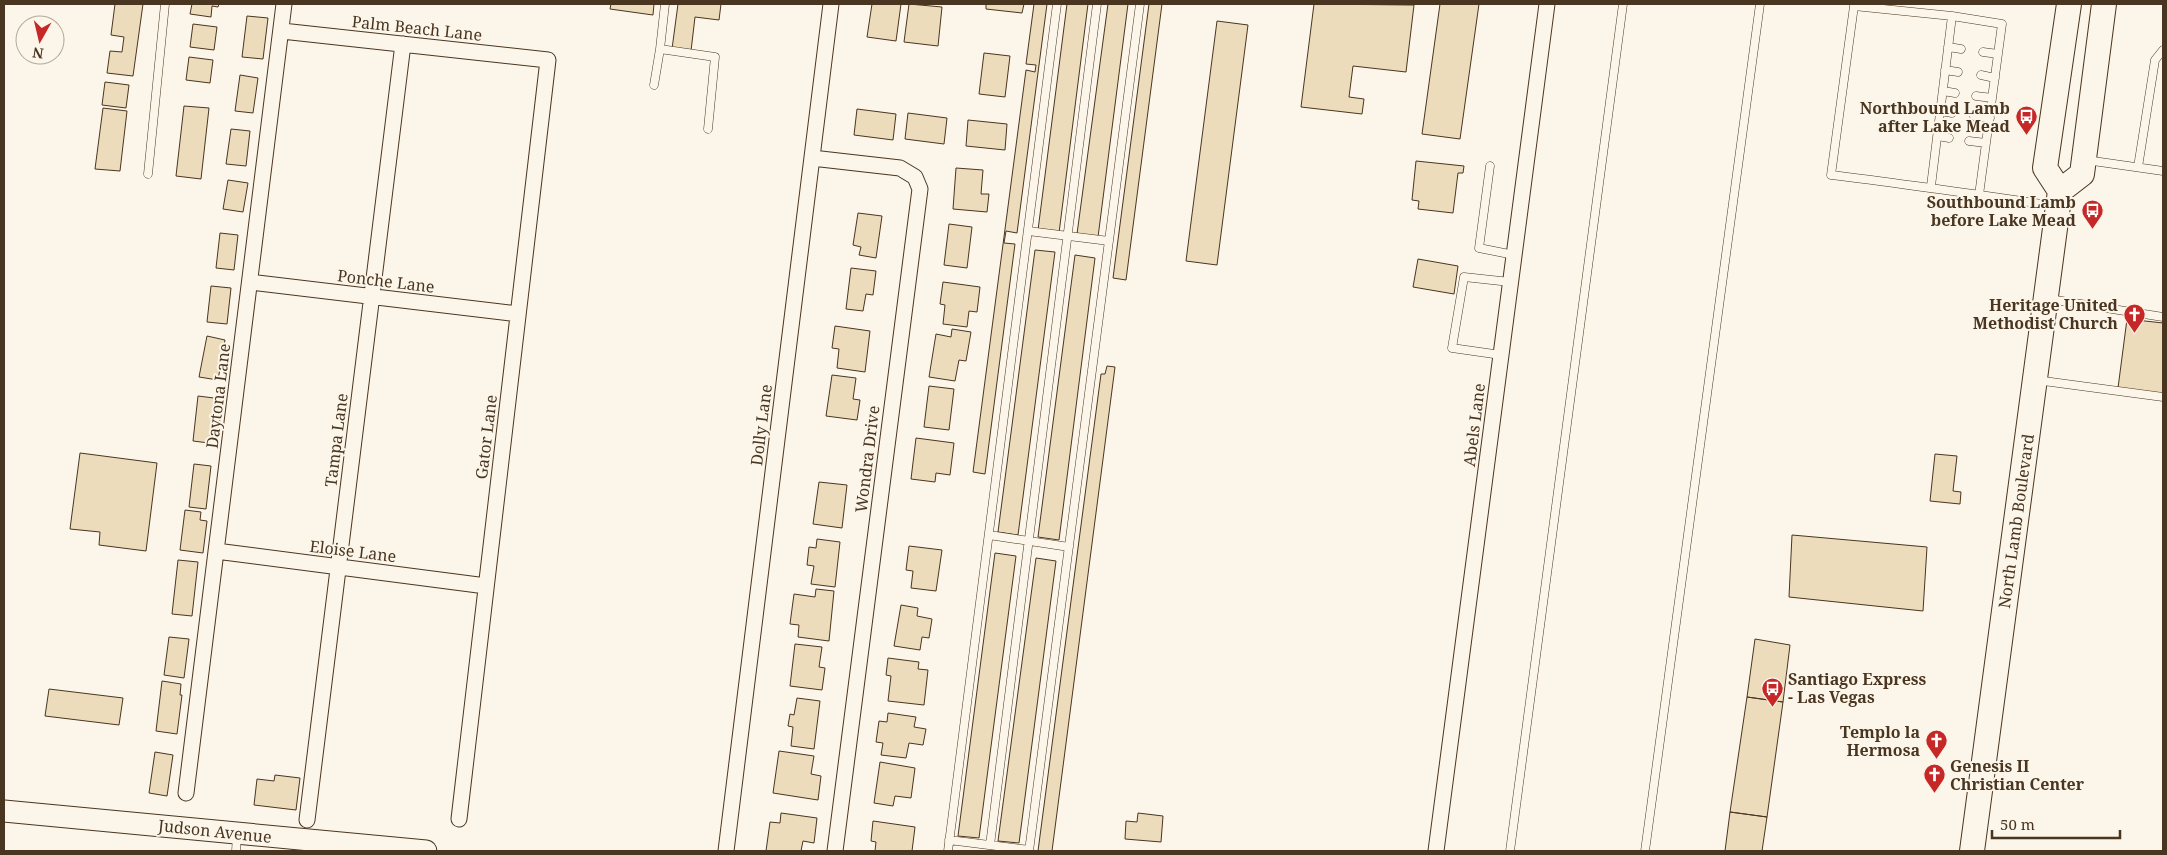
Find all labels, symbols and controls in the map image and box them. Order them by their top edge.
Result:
street label: Palm Beach Lane [351,10,483,46]
north arrow [15,15,65,65]
text: N [31,43,45,64]
place label: Northbound Lamb after Lake Mead [1860,97,2011,137]
bus stop icon: Northbound Lamb after Lake Mead [2014,105,2038,136]
place label: Southbound Lamb before Lake Mead [1927,191,2077,231]
bus stop icon: Southbound Lamb before Lake Mead [2080,199,2104,230]
street label: Ponche Lane [336,264,436,298]
place label: Heritage United Methodist Church [1973,294,2119,334]
church icon: Heritage United Methodist Church [2122,302,2146,333]
street label: Daytona Lane [201,342,235,450]
street label: Abels Lane [1458,382,1490,468]
street label: Dolly Lane [745,383,777,467]
street label: Tampa Lane [319,392,353,488]
street label: Gator Lane [470,394,502,480]
street label: Wondra Drive [850,404,884,514]
street label: North Lamb Boulevard [1993,432,2039,610]
street label: Eloise Lane [308,535,398,567]
place label: Santiago Express - Las Vegas [1788,668,1927,708]
bus stop icon: Santiago Express - Las Vegas [1760,676,1784,707]
place label: Templo la Hermosa [1840,721,1920,761]
church icon: Templo la Hermosa [1924,729,1948,760]
place label: Genesis II Christian Center [1950,755,2085,795]
church icon: Genesis II Christian Center [1922,763,1946,794]
scale bar [1992,808,2120,840]
street label: Judson Avenue [156,814,273,848]
text: 50 m [2000,814,2035,834]

